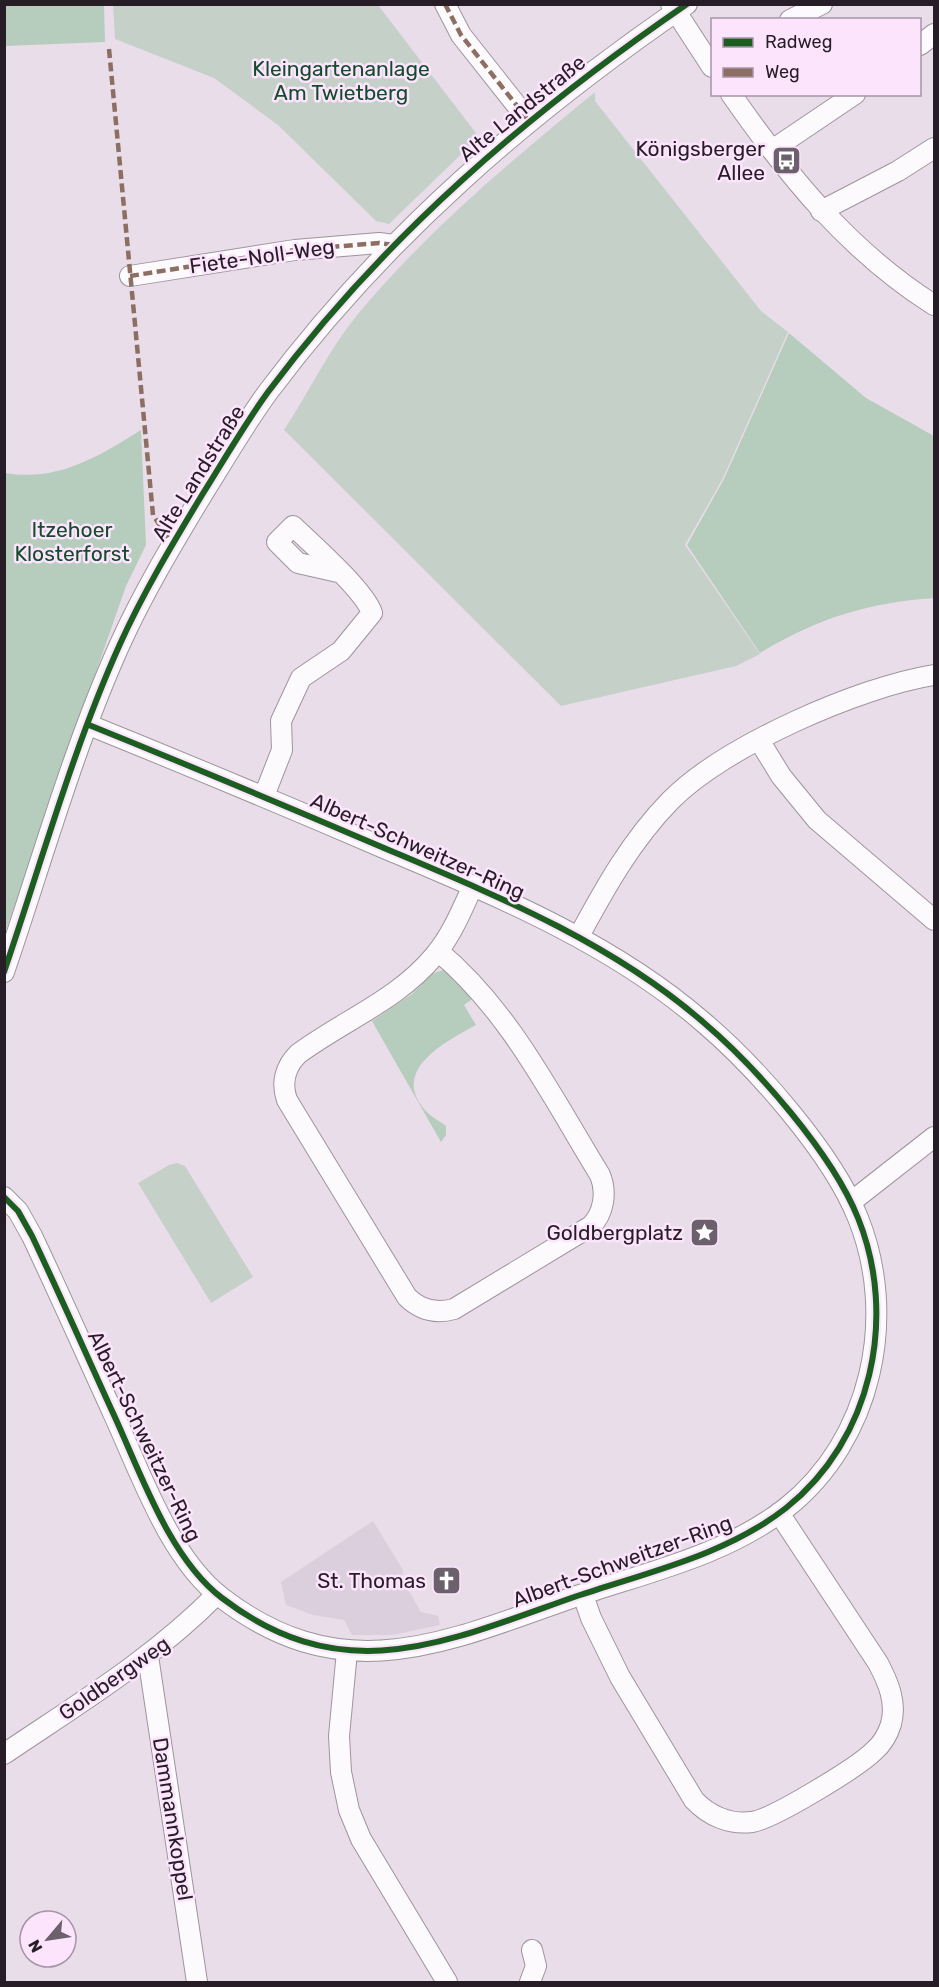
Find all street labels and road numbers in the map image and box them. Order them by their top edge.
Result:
street label: Alte Landstraße [454,49,590,167]
street label: Fiete-Noll-Weg [188,233,336,279]
street label: Alte Landstraße [146,400,250,546]
street label: Albert-Schweitzer-Ring [307,787,529,905]
street label: Albert-Schweitzer-Ring [83,1326,207,1546]
street label: Albert-Schweitzer-Ring [509,1510,735,1612]
street label: Goldbergweg [54,1631,174,1725]
street label: Dammannkoppel [148,1736,198,1902]

